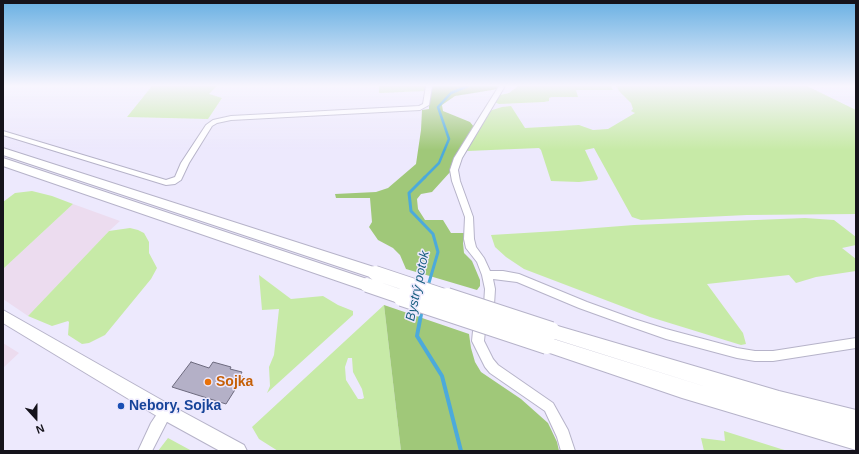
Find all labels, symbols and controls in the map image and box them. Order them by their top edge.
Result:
water label: Bystrý potok [403,249,433,323]
place label: Sojka [216,374,253,390]
marker: Sojka [203,377,213,387]
north arrow [16,398,56,438]
place label: Nebory, Sojka [129,398,221,414]
marker: Nebory, Sojka [116,401,126,411]
text: N [34,422,46,436]

